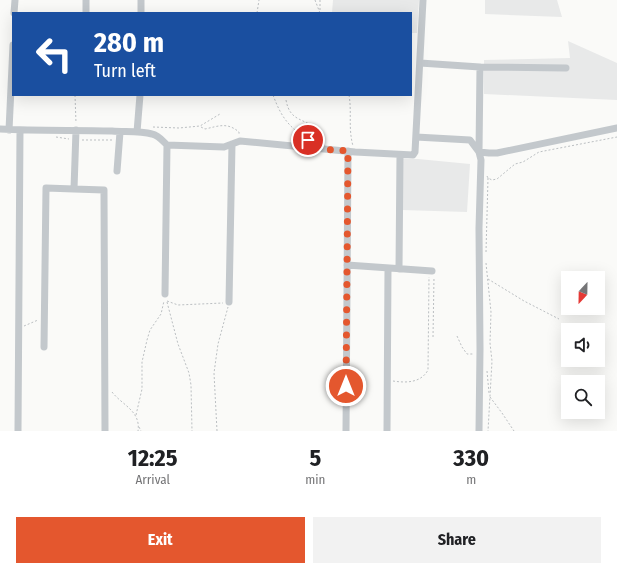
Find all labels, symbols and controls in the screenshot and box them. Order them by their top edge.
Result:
text: 280 m [94,26,164,59]
icon: left [28,28,80,80]
text: Turn left [94,60,156,82]
pin [291,123,325,157]
icon: arrive [297,129,319,151]
north arrow [561,271,605,315]
map controls [561,271,605,419]
button: sound [561,323,605,367]
position arrow [325,365,367,407]
button: search [561,375,605,419]
text: 12:25 [128,444,178,472]
text: 5 [310,444,321,472]
text: 330 [453,444,489,472]
text: Arrival [135,472,170,487]
text: min [305,472,325,487]
text: m [466,472,476,487]
button: Exit [16,517,305,563]
button: Share [313,517,601,563]

